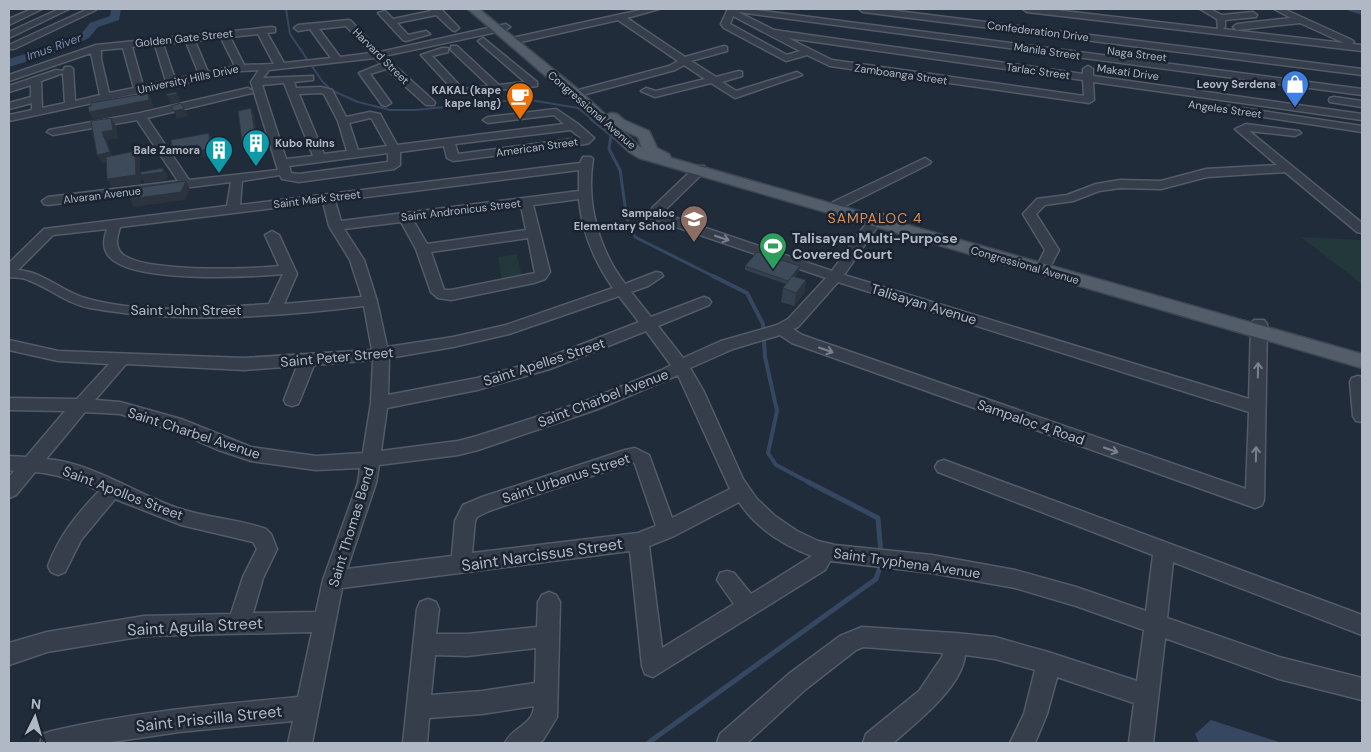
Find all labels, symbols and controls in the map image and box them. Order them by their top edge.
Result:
street label: Confederation Drive [986,18,1090,44]
street label: Harvard Street [350,25,412,87]
street label: Golden Gate Street [134,26,234,50]
water label: Imus River [24,29,84,64]
street label: Manila Street [1013,39,1081,63]
street label: Naga Street [1106,43,1168,65]
street label: Tarlac Street [1005,60,1071,82]
street label: University Hills Drive [136,61,240,97]
street label: Zamboanga Street [854,61,948,87]
street label: Makati Drive [1096,61,1160,83]
street label: Congressional Avenue [545,68,639,152]
shop icon: Leovy Serdena [1280,69,1310,108]
place label: Leovy Serdena [1197,77,1276,91]
cafe icon: KAKAL (kape kape lang) [505,81,535,120]
place label: KAKAL (kape kape lang) [431,83,501,110]
street label: Angeles Street [1187,97,1263,121]
building icon: Kubo Ruins [241,128,271,167]
street label: American Street [495,134,579,160]
building icon: Bale Zamora [204,135,234,174]
place label: Kubo Ruins [275,136,335,150]
place label: Bale Zamora [134,143,200,157]
street label: Alvaran Avenue [62,183,142,207]
street label: Saint Mark Street [273,187,361,211]
street label: Saint Andronicus Street [400,196,522,224]
school or university icon: Sampaloc Elementary School [679,204,709,243]
place label: Sampaloc Elementary School [574,206,675,233]
district label: SAMPALOC 4 [828,209,922,227]
place label: Talisayan Multi-Purpose Covered Court [792,229,958,263]
sports icon: Talisayan Multi-Purpose Covered Court [758,231,788,270]
one-way arrow [714,234,730,243]
street label: Congressional Avenue [969,243,1081,287]
street label: Talisayan Avenue [869,279,979,329]
street label: Saint John Street [130,301,242,319]
street label: Saint Apelles Street [481,334,607,390]
street label: Saint Peter Street [280,343,394,371]
one-way arrow [818,345,834,355]
one-way arrow [1253,362,1262,378]
street label: Saint Charbel Avenue [535,365,671,431]
street label: Sampaloc 4 Road [975,395,1087,449]
street label: Saint Charbel Avenue [125,403,263,463]
one-way arrow [1103,446,1119,455]
one-way arrow [1251,446,1261,462]
street label: Saint Urbanus Street [500,449,632,507]
street label: Saint Apollos Street [60,462,186,524]
street label: Saint Thomas Bend [324,465,378,589]
street label: Saint Narcissus Street [460,533,624,576]
street label: Saint Tryphena Avenue [832,544,982,582]
street label: Saint Aguila Street [127,612,263,641]
north arrow [10,692,60,742]
text: N [30,695,42,713]
street label: Saint Priscilla Street [135,700,283,737]

